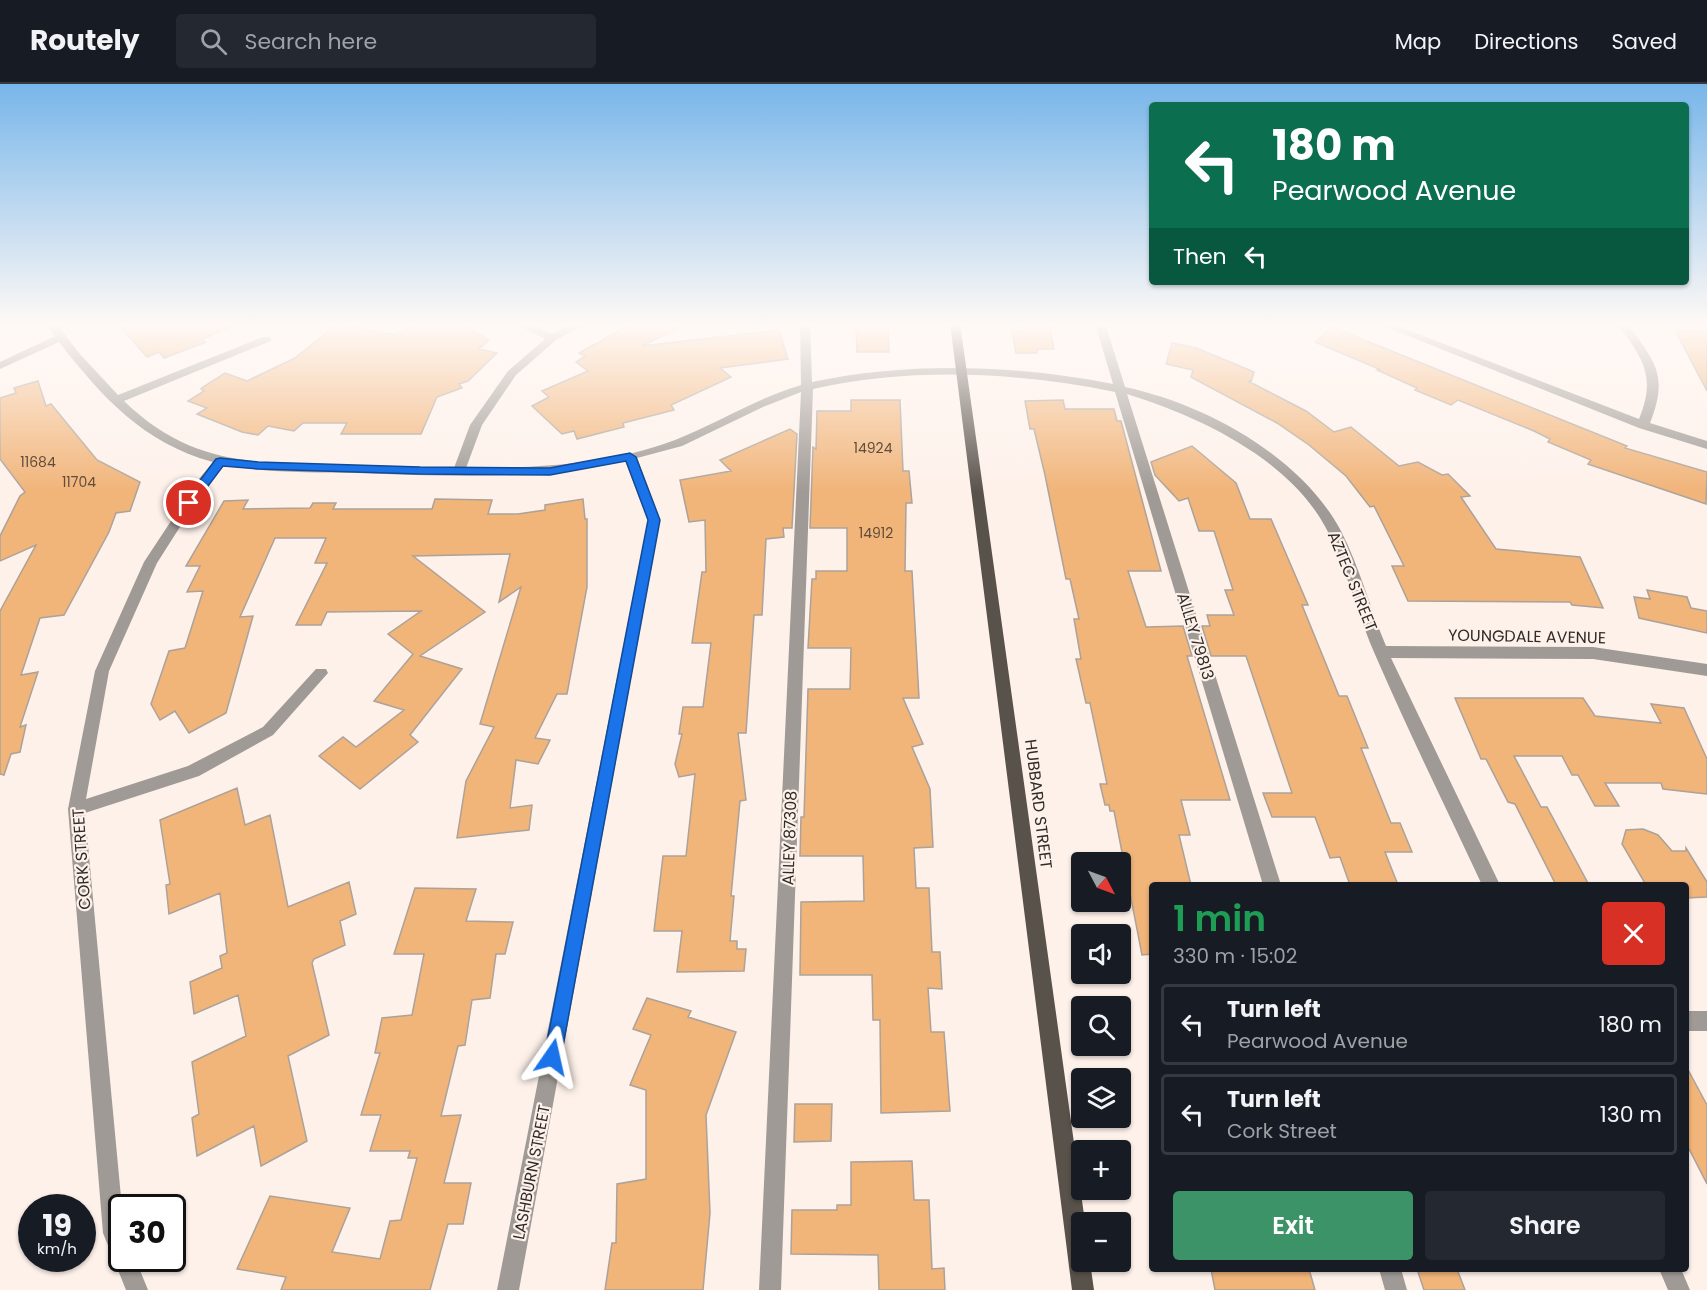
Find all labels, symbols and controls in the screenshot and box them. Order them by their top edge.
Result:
search box [176,14,596,68]
text: Routely [30,21,140,60]
icon: search [197,25,230,58]
text: Search here [245,26,377,57]
text: Map [1395,27,1441,56]
text: Directions [1474,27,1578,56]
text: Saved [1611,27,1677,56]
text: 180 m [1272,116,1396,175]
icon: left [1173,126,1251,204]
text: Pearwood Avenue [1272,172,1516,209]
icon: left [1239,240,1272,273]
text: Then [1173,241,1227,272]
house number: 14924 [854,438,893,458]
house number: 11684 [20,452,56,472]
house number: 11704 [62,472,96,492]
pin [163,477,214,528]
icon: arrive [172,486,205,519]
house number: 14912 [859,523,893,543]
street label: AZTEC STREET [1322,528,1383,635]
street label: ALLEY 79813 [1171,590,1220,682]
street label: YOUNGDALE AVENUE [1448,624,1606,649]
street label: HUBBARD STREET [1019,738,1058,871]
street label: ALLEY 87308 [776,790,803,886]
street label: CORK STREET [66,807,97,910]
north arrow [1071,852,1131,912]
map controls [1071,852,1131,1272]
text: 1 min [1173,893,1266,944]
button: close [1602,902,1665,965]
button: sound [1071,924,1131,984]
text: 330 m · 15:02 [1173,942,1297,970]
text: Turn left [1227,994,1321,1025]
button: search [1071,996,1131,1056]
icon: left [1176,1008,1209,1041]
text: 180 m [1599,1009,1662,1040]
position arrow [520,1025,584,1089]
text: Pearwood Avenue [1227,1027,1408,1055]
button: layers [1071,1068,1131,1128]
text: Turn left [1227,1084,1321,1115]
icon: left [1176,1098,1209,1131]
text: 130 m [1600,1099,1662,1130]
street label: LASHBURN STREET [507,1102,556,1241]
text: Cork Street [1227,1117,1337,1145]
button: + [1071,1140,1131,1200]
button: Exit [1173,1191,1413,1260]
button: Share [1425,1191,1665,1260]
speed limit sign: 30 [108,1194,186,1272]
text: 19 [42,1204,72,1247]
button: − [1071,1212,1131,1272]
text: km/h [37,1238,77,1259]

